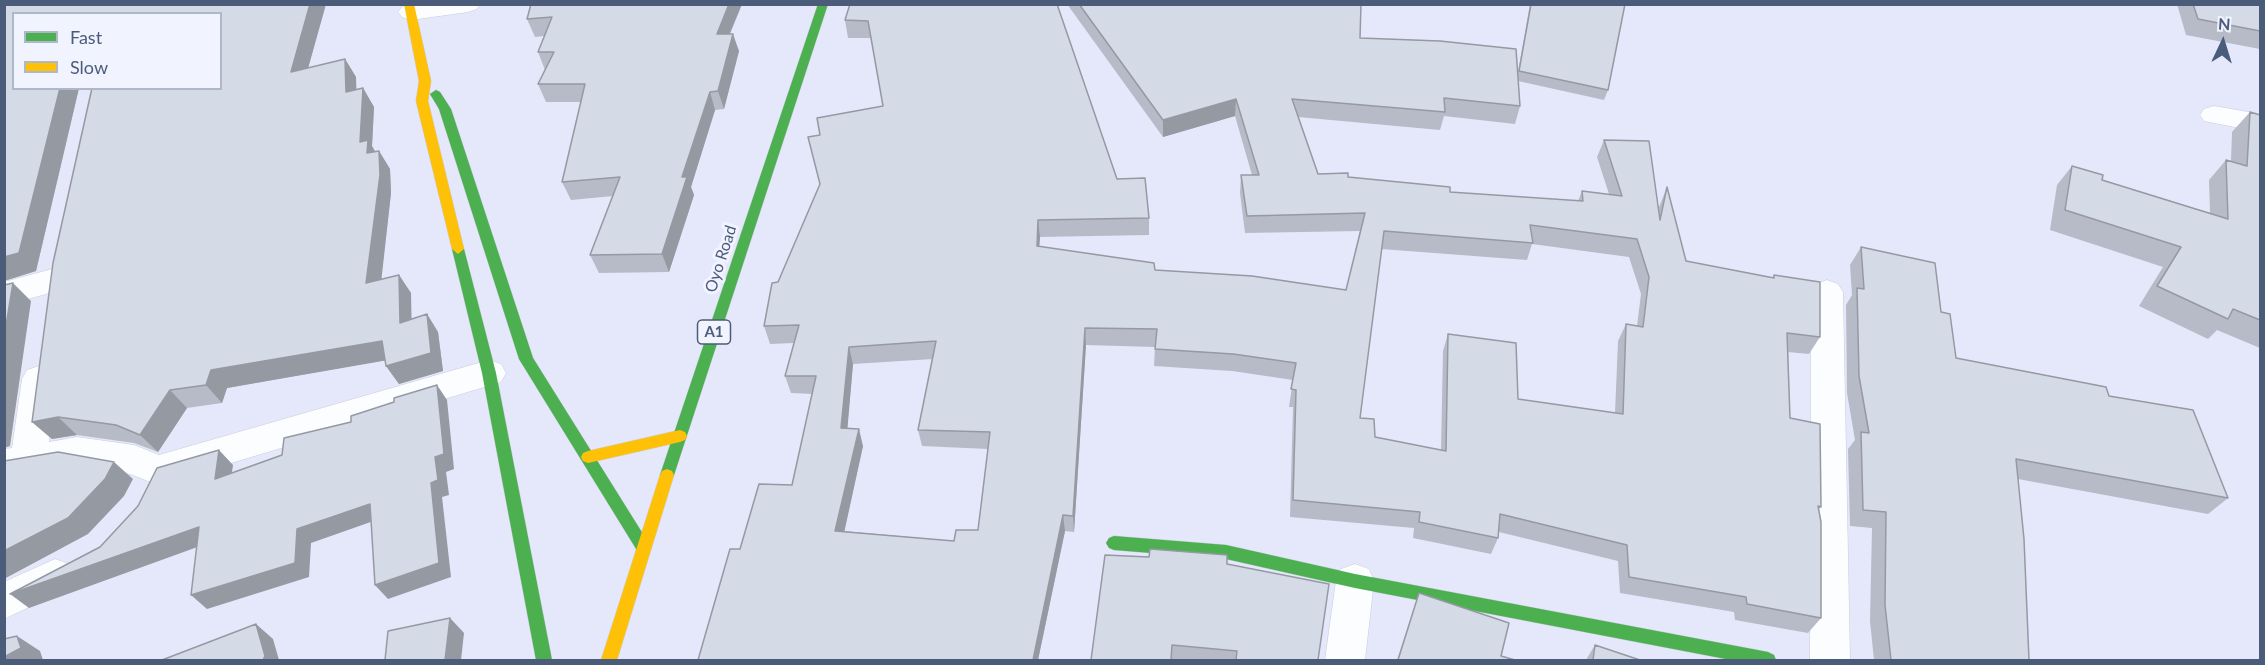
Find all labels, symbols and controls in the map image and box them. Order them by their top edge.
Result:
legend [12,12,222,90]
north arrow [2193,12,2253,72]
text: N [2217,14,2231,33]
text: Fast [70,26,102,48]
text: Slow [70,56,108,78]
street label: Oyo Road [701,223,741,295]
road number: A1 [698,320,730,344]

